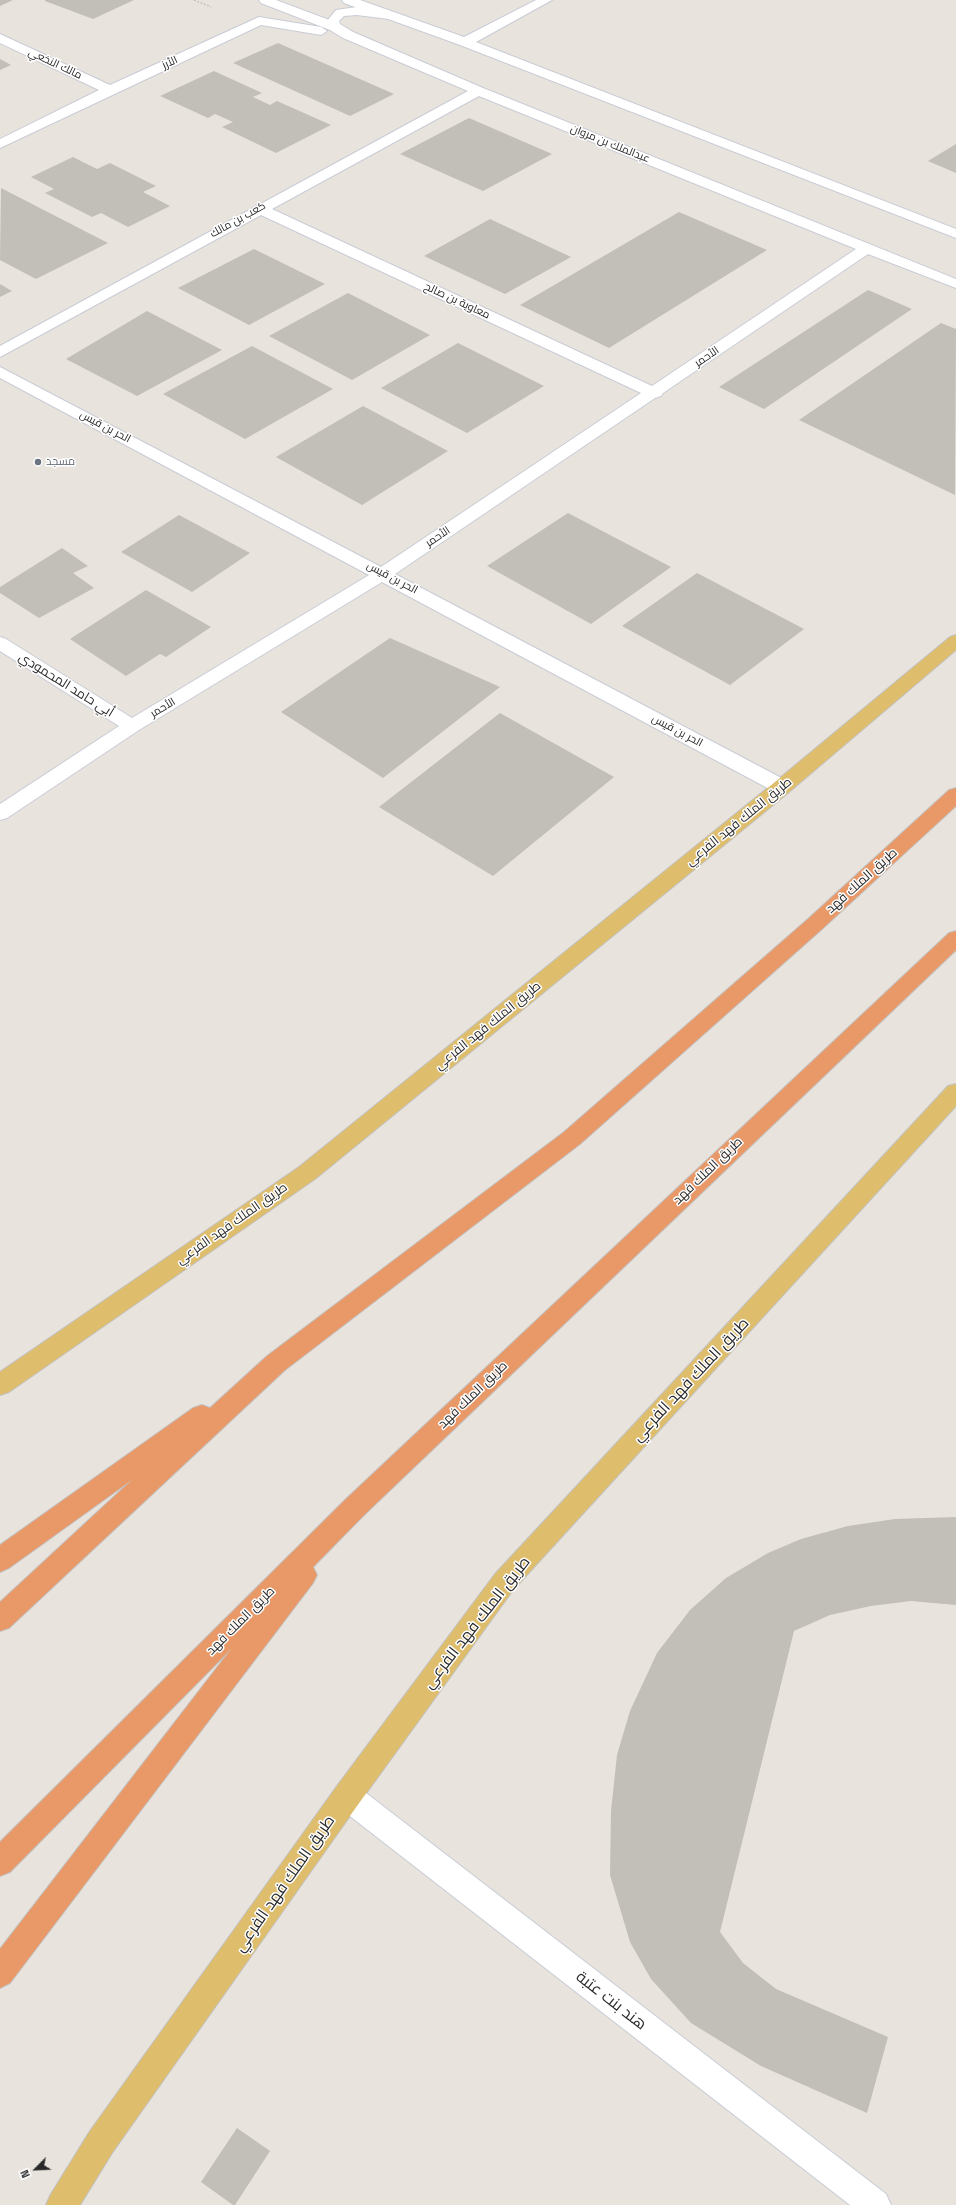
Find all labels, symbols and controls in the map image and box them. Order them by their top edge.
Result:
street label: مالك النخعي [26,46,84,82]
street label: الأرز [160,54,180,72]
street label: عبدالملك بن مروان [568,122,652,166]
street label: كعب بن مالك [208,199,268,241]
street label: معاوية بن صالح [422,280,492,322]
street label: الأحمر [692,344,722,370]
street label: الحر بن قيس [77,408,133,446]
place label: مسجد [46,455,75,469]
marker: مسجد [33,457,43,467]
street label: الأحمر [423,524,453,550]
street label: الحر بن قيس [364,559,420,597]
street label: أبي حامد المحمودي [15,649,117,721]
street label: الأحمر [148,695,178,721]
street label: الحر بن قيس [649,712,705,750]
street label: طريق الملك فهد الفرعي [683,774,795,870]
street label: طريق الملك فهد [823,845,901,917]
street label: طريق الملك فهد الفرعي [432,978,544,1074]
street label: طريق الملك فهد [670,1134,746,1208]
street label: طريق الملك فهد الفرعي [173,1180,291,1268]
street label: طريق الملك فهد الفرعي [629,1314,753,1446]
street label: طريق الملك فهد [435,1358,511,1432]
street label: طريق الملك فهد الفرعي [419,1553,535,1693]
street label: طريق الملك فهد [204,1584,278,1658]
street label: طريق الملك فهد الفرعي [231,1812,339,1956]
street label: هند بنت عتبة [572,1967,650,2035]
north arrow [16,2149,56,2189]
text: N [17,2168,33,2180]

